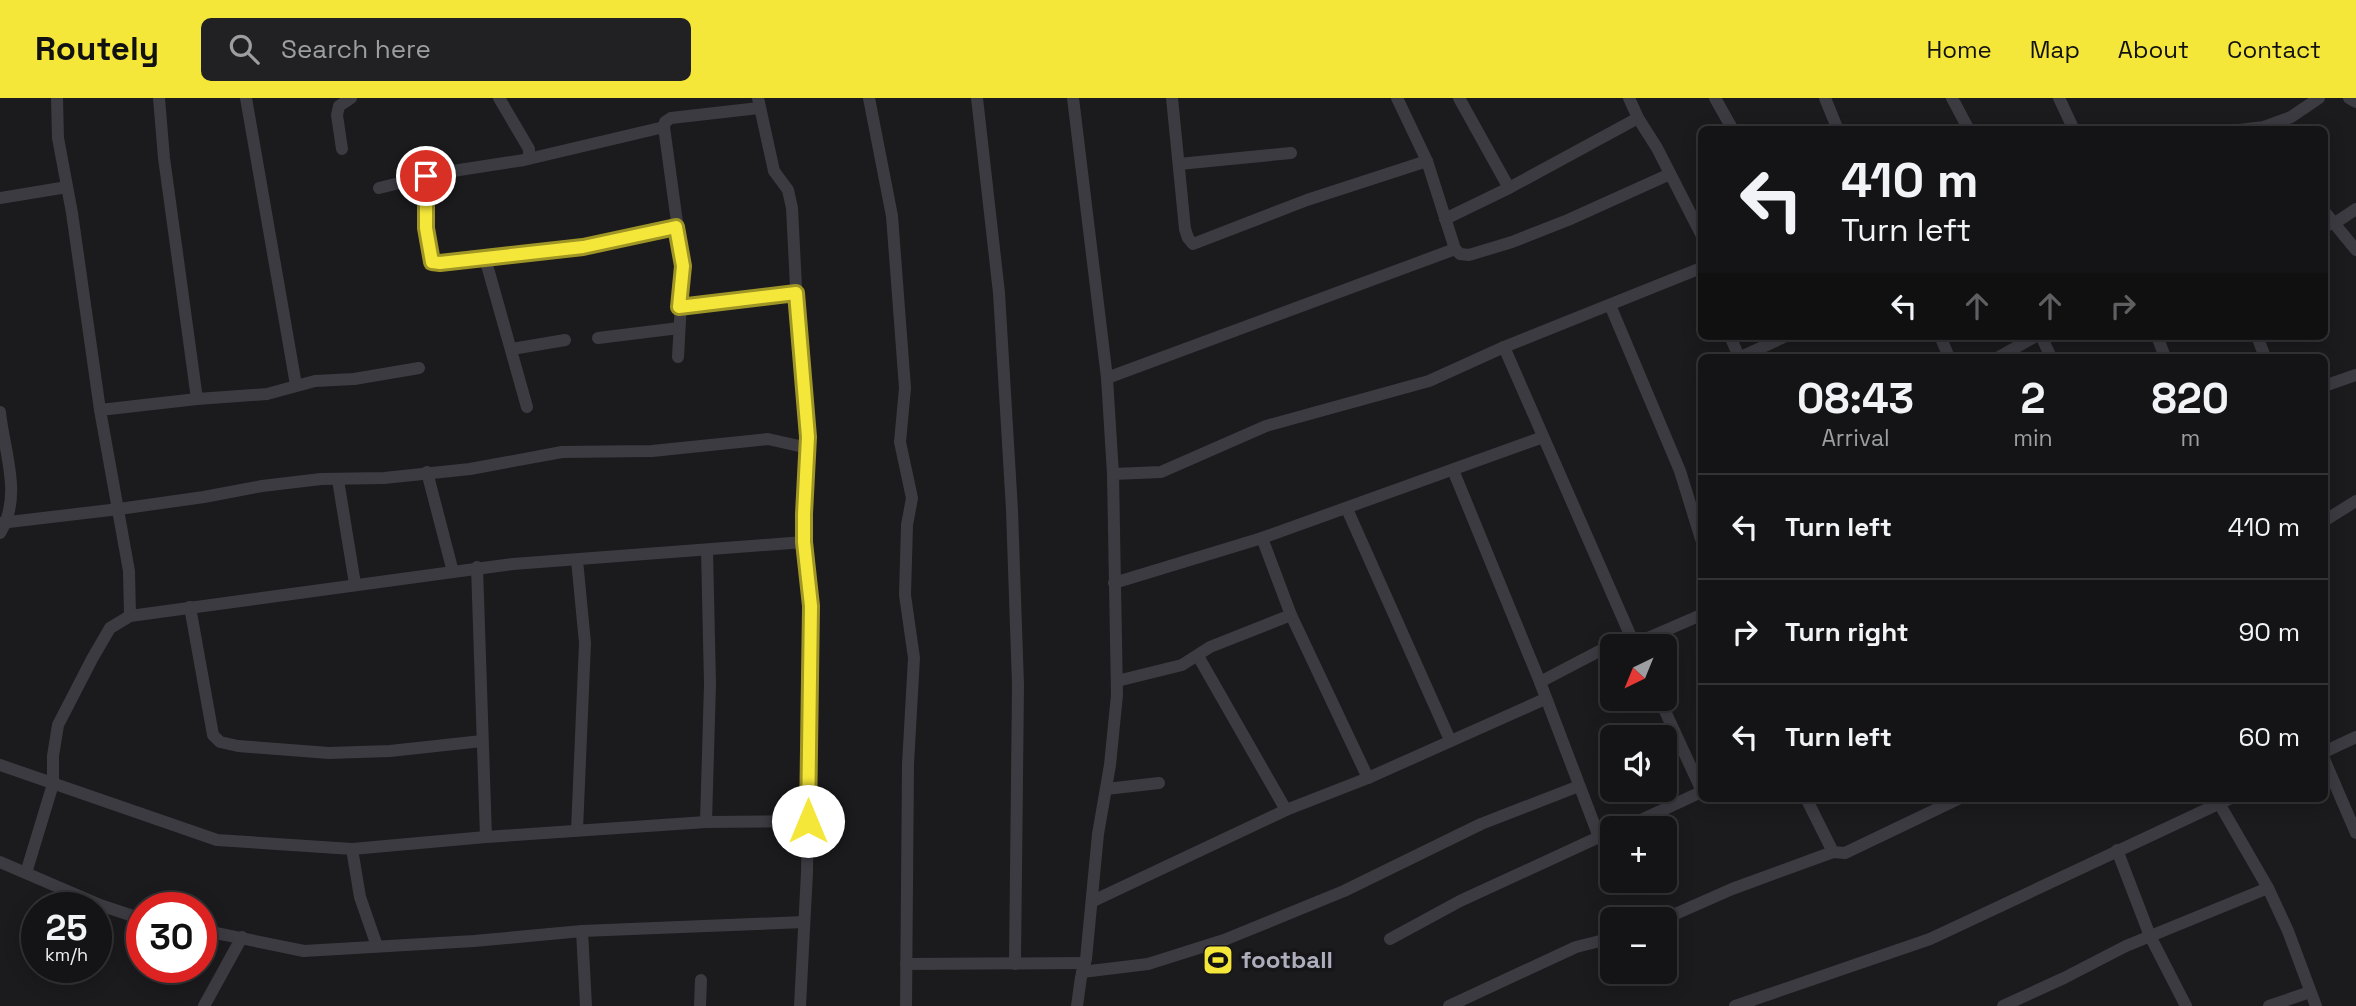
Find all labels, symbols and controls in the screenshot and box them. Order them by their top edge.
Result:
search box [201,18,691,81]
text: Routely [35,28,159,70]
icon: search [225,30,263,68]
text: Search here [281,32,431,66]
text: Home [1926,34,1992,65]
text: Map [2030,34,2080,65]
text: About [2118,34,2189,65]
text: Contact [2227,34,2321,65]
pin [396,146,456,206]
text: 410 m [1841,149,1979,211]
icon: left [1726,154,1817,245]
icon: arrive [407,157,445,195]
text: Turn left [1841,210,1971,250]
icon: left [1885,287,1923,325]
icon: ahead [1958,287,1996,325]
icon: ahead [2031,287,2069,325]
icon: right [2104,287,2142,325]
text: 08:43 [1797,372,1914,425]
text: 2 [2020,372,2045,425]
text: 820 [2152,372,2229,425]
text: Arrival [1821,423,1890,453]
text: min [2013,423,2053,453]
text: m [2180,423,2200,453]
icon: left [1726,508,1764,546]
text: Turn left [1785,510,1892,544]
text: 410 m [2228,510,2300,544]
icon: right [1726,613,1764,651]
text: Turn right [1785,615,1909,649]
text: 90 m [2238,615,2300,649]
north arrow [1600,634,1676,710]
map controls [1600,634,1677,984]
icon: left [1726,718,1764,756]
text: Turn left [1785,720,1892,754]
text: 60 m [2238,720,2300,754]
button: sound [1600,725,1677,802]
position arrow [771,784,845,858]
button: + [1600,816,1677,893]
speed limit sign: 30 [126,892,217,983]
text: 25 [46,906,87,950]
button: − [1600,907,1677,984]
text: km/h [45,943,88,966]
sports icon: football [1201,943,1235,977]
place label: football [1241,944,1333,975]

